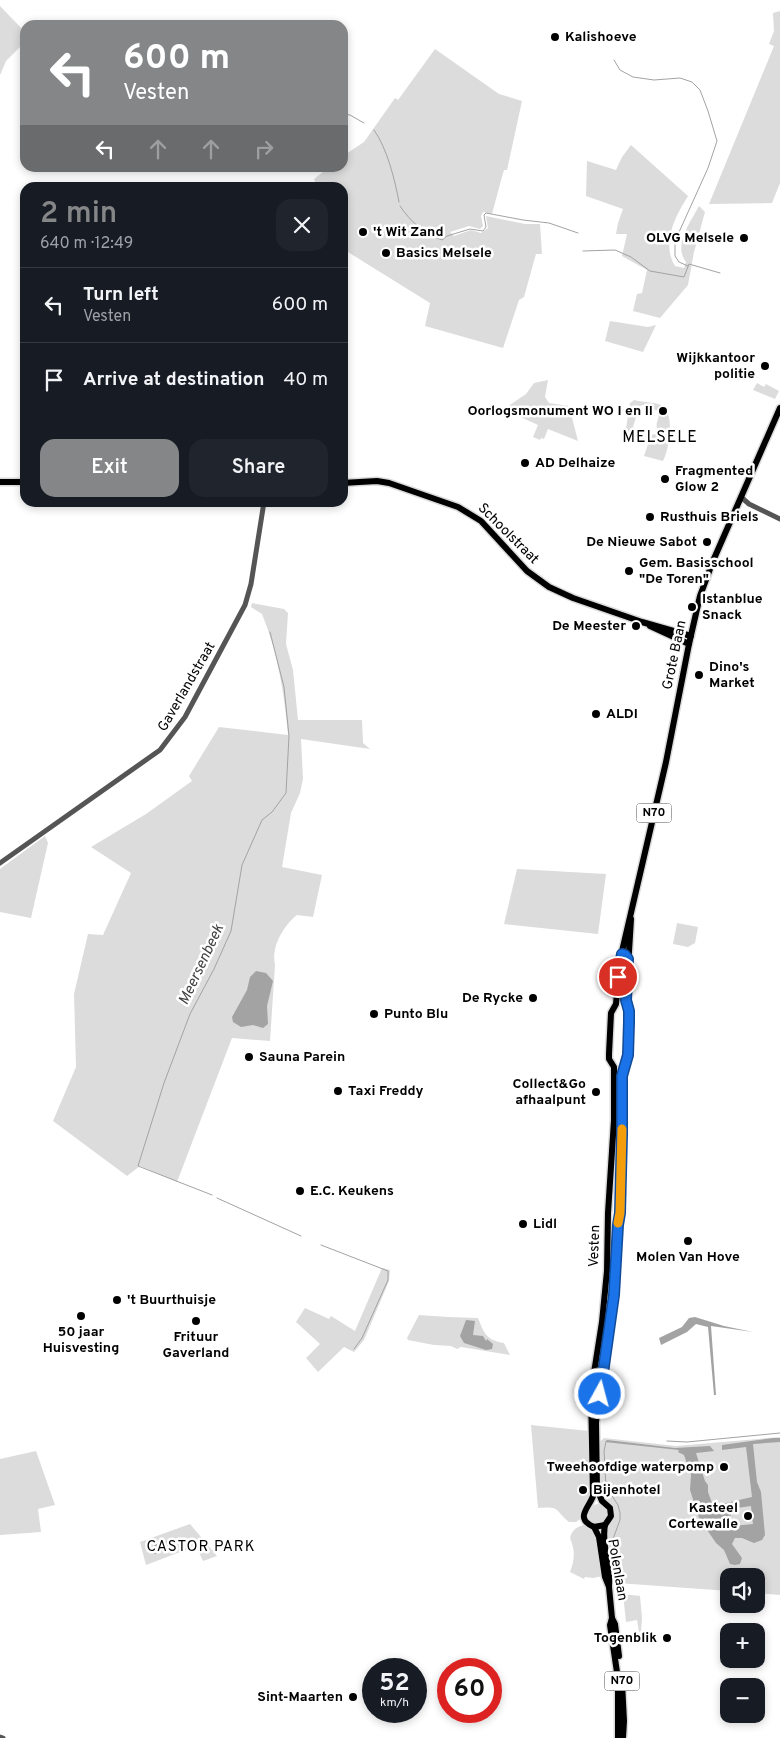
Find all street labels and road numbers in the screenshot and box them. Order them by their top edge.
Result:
street label: Schoolstraat [474,500,542,568]
street label: Grote Baan [659,619,691,691]
street label: Gaverlandstraat [155,639,219,735]
road number: N70 [636,804,672,822]
street label: Vesten [586,1225,604,1267]
street label: Polenlaan [603,1538,631,1602]
road number: N70 [604,1672,640,1690]

